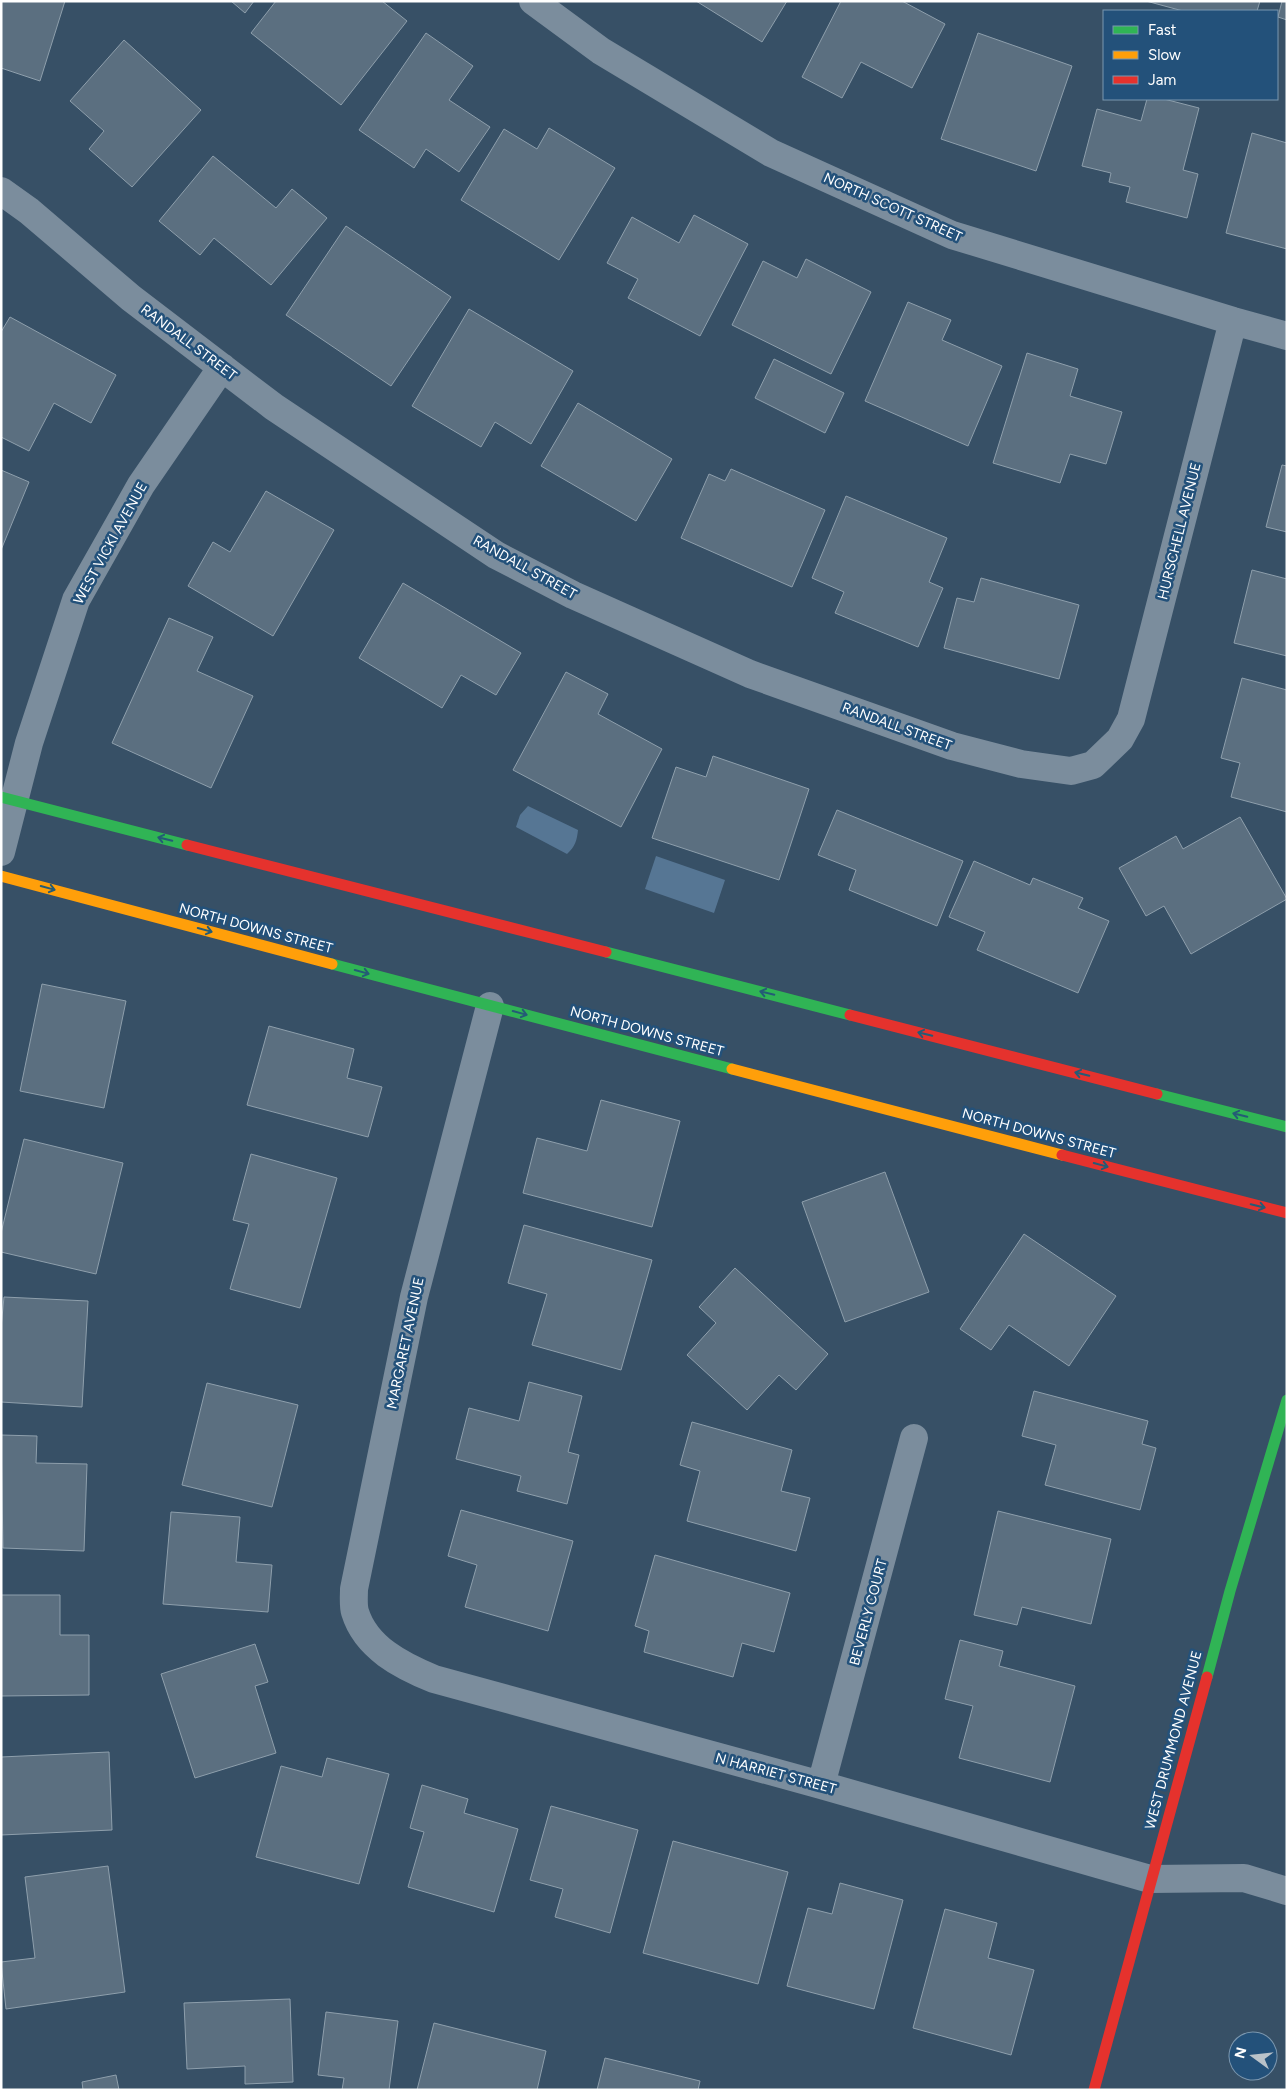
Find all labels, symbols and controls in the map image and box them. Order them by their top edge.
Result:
legend [1103,10,1278,100]
text: Fast [1148,21,1177,39]
text: Slow [1148,46,1181,64]
text: Jam [1148,71,1176,89]
street label: NORTH SCOTT STREET [821,169,965,246]
street label: RANDALL STREET [137,301,240,384]
street label: HURSCHELL AVENUE [1154,461,1205,601]
street label: WEST VICKI AVENUE [70,479,151,607]
street label: RANDALL STREET [470,532,580,603]
street label: RANDALL STREET [840,699,954,754]
one-way arrow [158,834,174,843]
one-way arrow [40,884,56,893]
street label: NORTH DOWNS STREET [177,900,335,957]
one-way arrow [197,926,213,935]
one-way arrow [354,967,370,977]
one-way arrow [760,988,776,998]
street label: NORTH DOWNS STREET [568,1003,726,1060]
one-way arrow [511,1009,527,1018]
one-way arrow [917,1029,933,1038]
one-way arrow [1075,1069,1091,1078]
street label: NORTH DOWNS STREET [960,1105,1118,1162]
one-way arrow [1232,1109,1248,1119]
one-way arrow [1092,1160,1108,1170]
one-way arrow [1249,1201,1265,1211]
street label: MARGARET AVENUE [383,1276,428,1411]
street label: BEVERLY COURT [846,1557,891,1667]
street label: WEST DRUMMOND AVENUE [1141,1649,1206,1831]
street label: N HARRIET STREET [714,1749,838,1798]
north arrow [1228,2031,1278,2081]
text: N [1231,2045,1251,2060]

